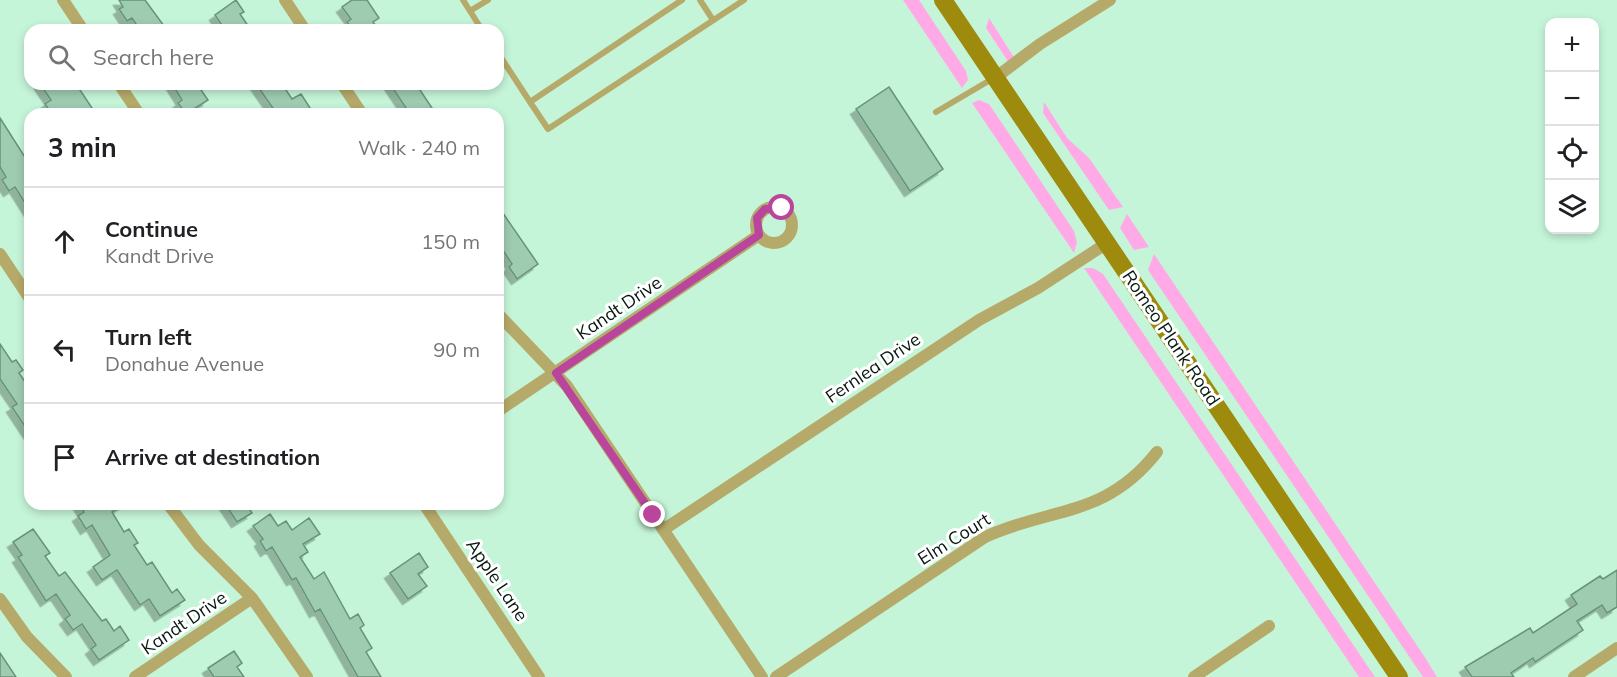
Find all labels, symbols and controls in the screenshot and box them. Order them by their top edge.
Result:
map controls [1545,18,1599,234]
button: + [1545,18,1599,72]
search box [24,24,504,90]
icon: search [45,41,78,74]
text: Search here [93,43,214,71]
button: − [1545,72,1599,126]
button: locate [1545,126,1599,180]
text: 3 min [48,131,117,164]
text: Walk · 240 m [358,135,480,160]
button: layers [1545,180,1599,234]
route start [768,194,794,220]
text: Continue [105,215,198,243]
icon: ahead [48,225,81,258]
text: 150 m [421,229,480,254]
text: Kandt Drive [105,243,214,268]
street label: Romeo Plank Road [1118,266,1225,410]
street label: Kandt Drive [572,271,666,345]
text: Turn left [105,323,192,351]
street label: Fernlea Drive [821,327,925,408]
icon: left [48,333,81,366]
text: 90 m [433,337,480,362]
text: Donahue Avenue [105,351,264,376]
icon: arrive [48,441,81,474]
text: Arrive at destination [105,443,320,471]
route end [639,501,665,527]
street label: Elm Court [913,507,994,570]
street label: Apple Lane [461,534,533,625]
street label: Kandt Drive [137,586,231,660]

